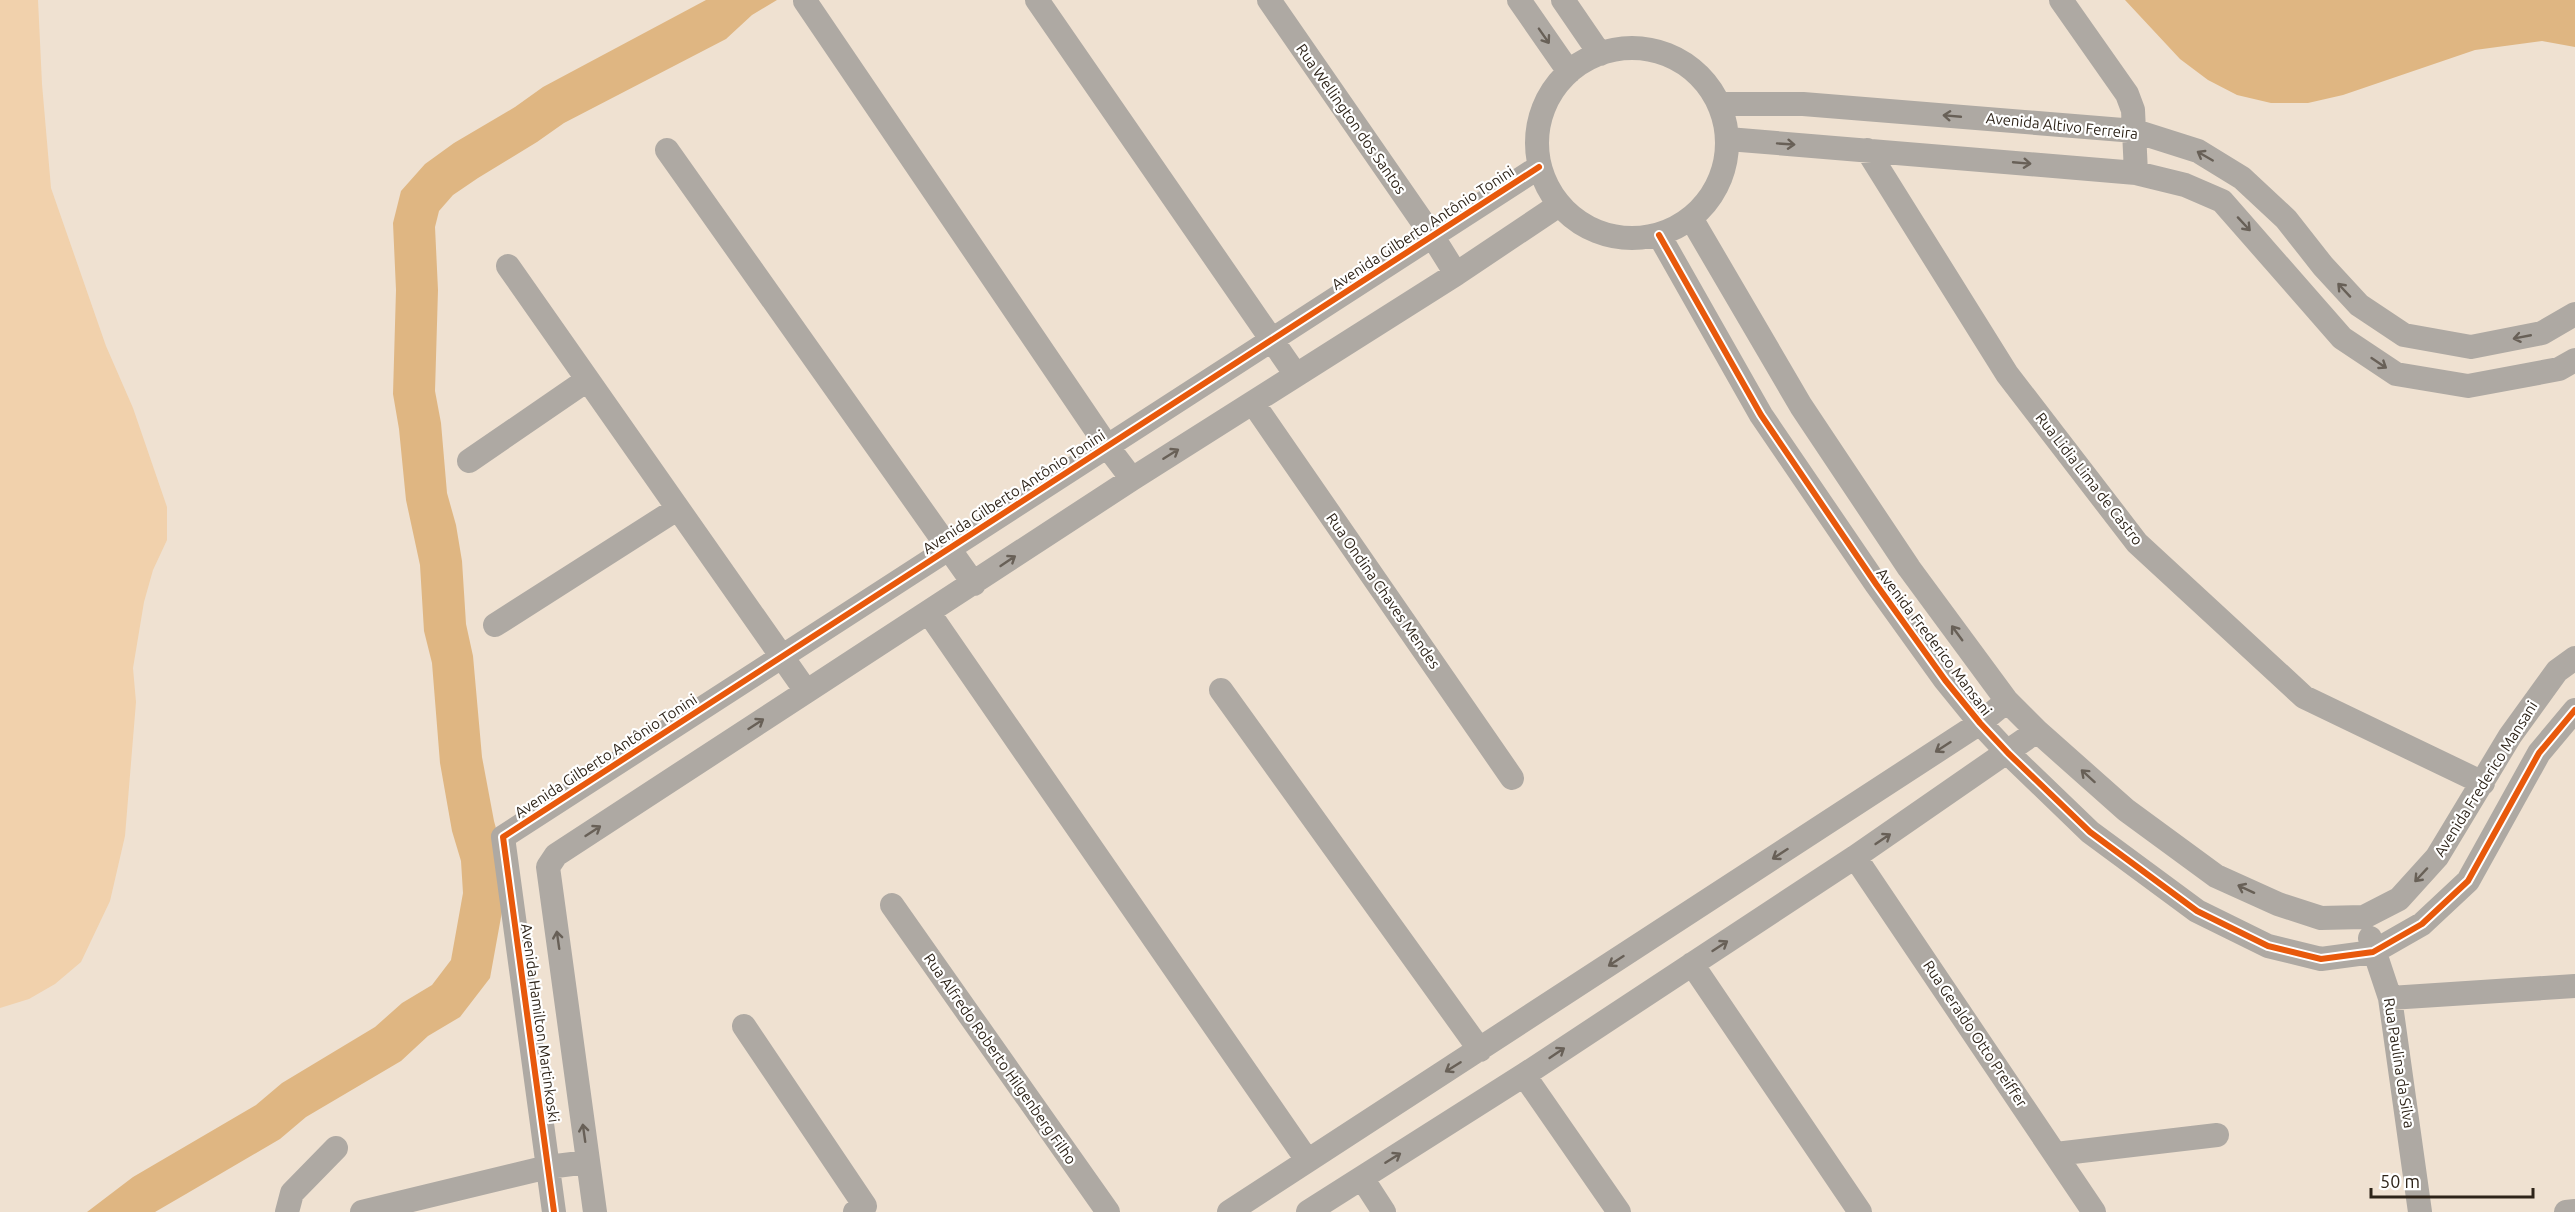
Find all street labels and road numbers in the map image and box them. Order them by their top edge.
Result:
street label: Rua Wellington dos Santos [1293,40,1410,197]
street label: Avenida Altivo Ferreira [1985,109,2139,142]
street label: Avenida Gilberto Antônio Tonini [1328,162,1517,293]
street label: Rua Lidia Lima de Castro [2032,409,2146,548]
street label: Avenida Gilberto Antônio Tonini [919,426,1108,557]
street label: Rua Ondina Chaves Mendes [1323,510,1444,672]
street label: Avenida Frederico Mansani [1873,565,1995,719]
street label: Avenida Gilberto Antônio Tonini [511,690,700,821]
street label: Avenida Frederico Mansani [2431,698,2541,860]
street label: Avenida Hamilton Martinkoski [518,922,563,1124]
street label: Rua Alfredo Roberto Hilgenberg Filho [921,950,1080,1167]
street label: Rua Geraldo Otto Preiffer [1920,957,2031,1110]
street label: Rua Paulina da Silva [2381,996,2418,1129]

